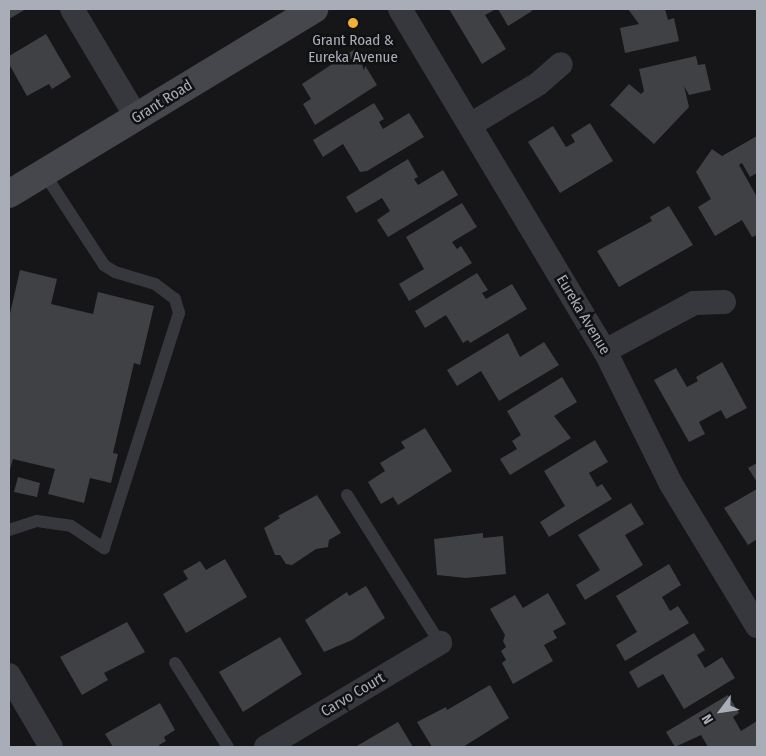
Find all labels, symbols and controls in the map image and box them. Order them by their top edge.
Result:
marker: Grant Road & Eureka Avenue [347,17,359,29]
place label: Grant Road & Eureka Avenue [308,31,398,66]
street label: Grant Road [128,76,196,128]
street label: Eureka Avenue [552,272,614,358]
street label: Carvo Court [318,669,388,721]
north arrow [696,686,746,736]
text: N [698,711,717,727]

